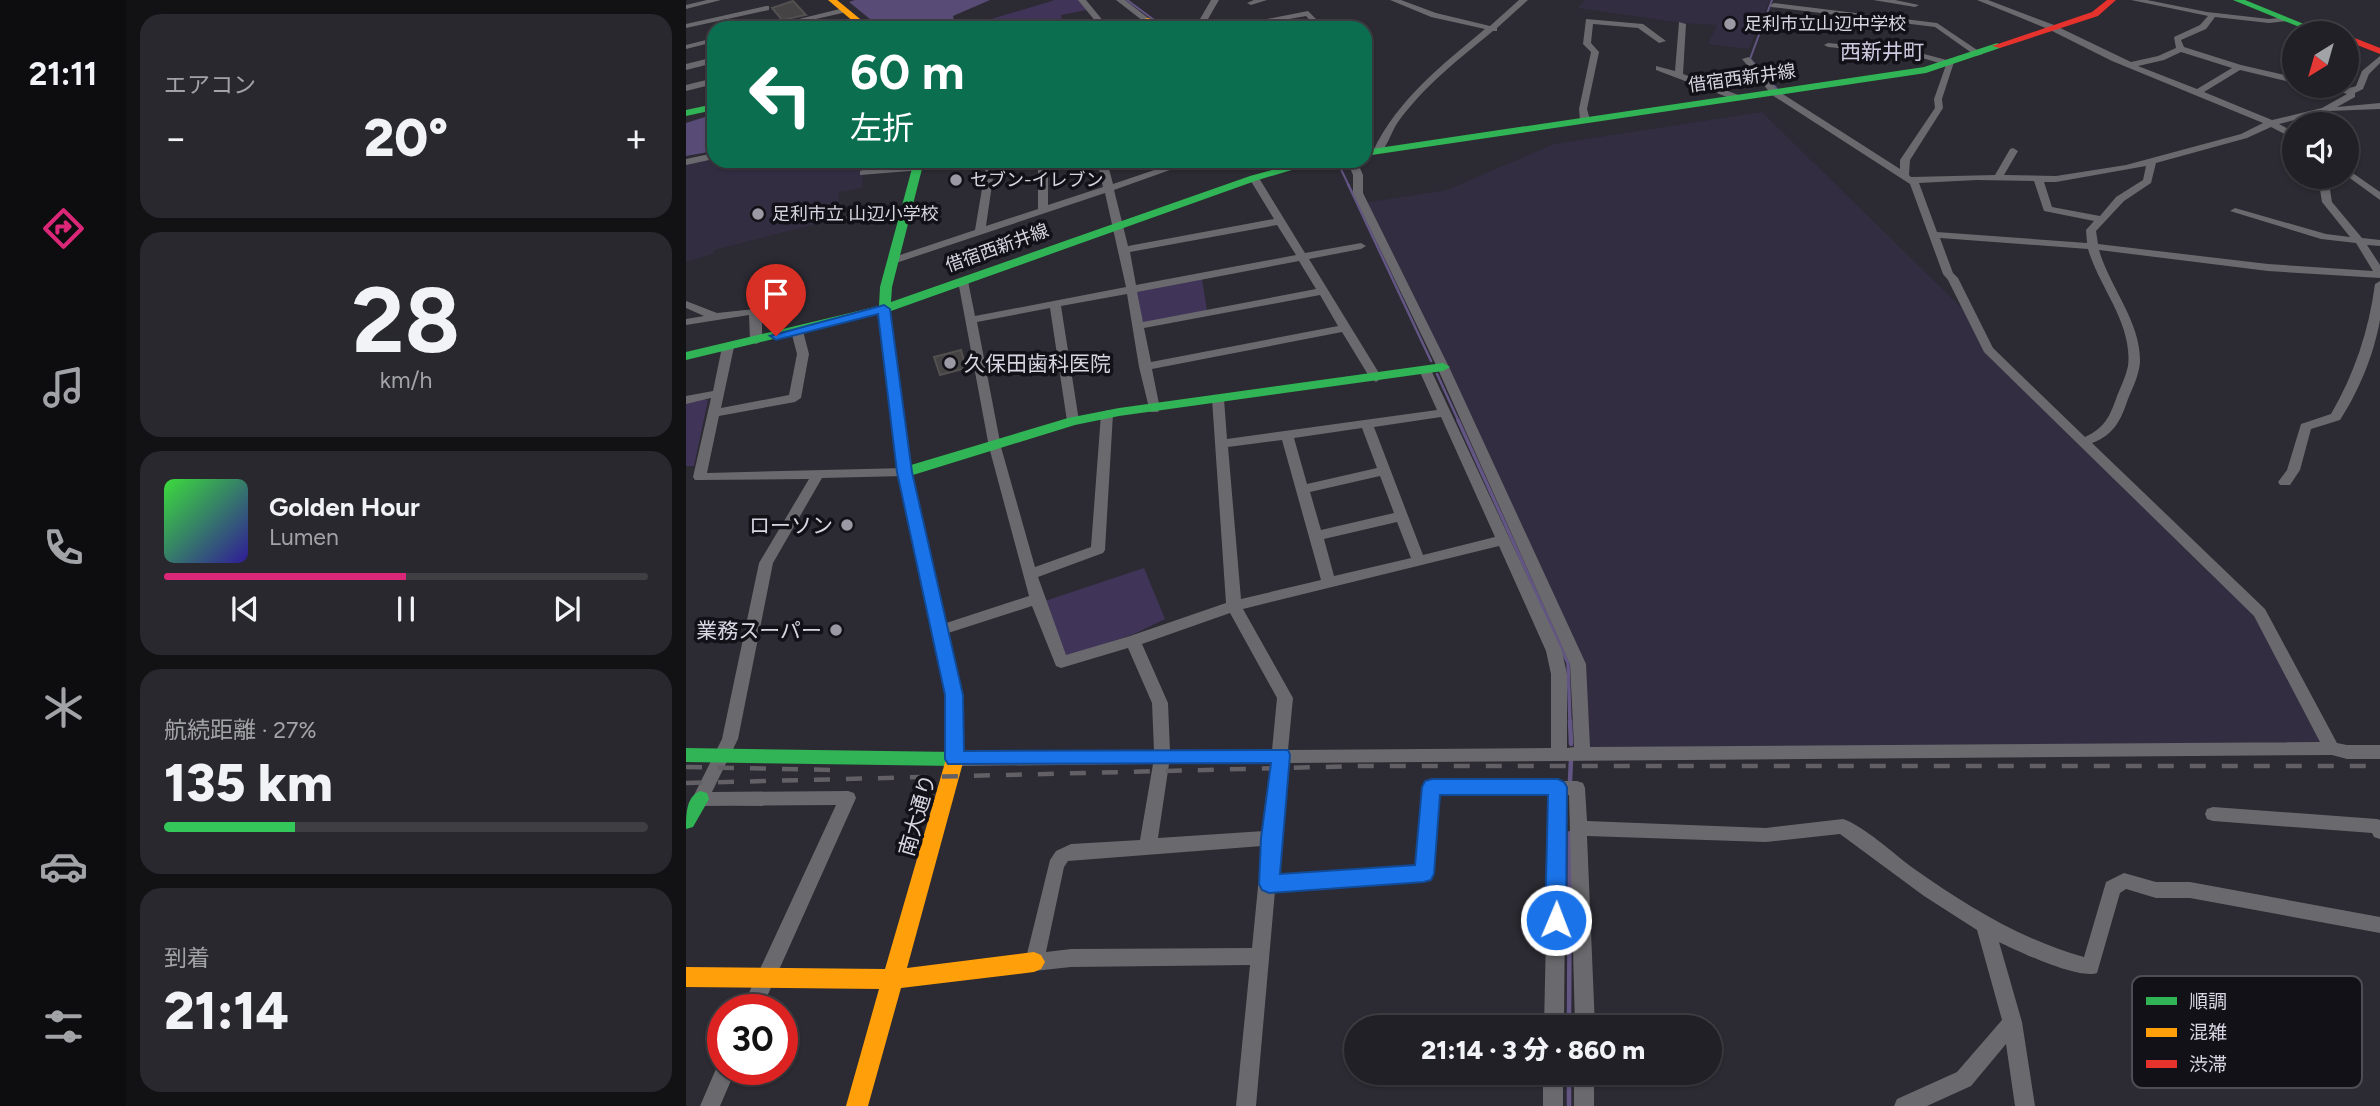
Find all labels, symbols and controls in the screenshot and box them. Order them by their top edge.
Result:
place label: 足利市立山辺中学校 [1744,13,1906,35]
marker: 足利市立山辺中学校 [1722,16,1738,32]
north arrow [2282,21,2359,98]
map controls [2282,21,2359,189]
district label: 西新井町 [1840,39,1924,64]
text: 60 m [850,42,965,101]
icon: left [735,49,826,140]
text: 21:11 [29,55,97,93]
street label: 借宿西新井線 [1687,60,1797,96]
text: エアコン [164,71,256,99]
text: 20° [364,107,448,169]
text: 左折 [850,109,914,147]
button: sound [2282,112,2359,189]
text: − [164,115,188,161]
text: + [624,115,648,161]
place label: セブン-イレブン [970,169,1104,191]
marker: セブン-イレブン [948,172,964,188]
place label: 足利市立 山辺小学校 [772,203,938,225]
icon: directions [39,204,88,253]
marker: 足利市立 山辺小学校 [750,206,766,222]
street label: 借宿西新井線 [942,219,1052,277]
pin [746,264,806,336]
text: 28 [352,266,460,375]
icon: arrive [757,275,795,313]
place label: 久保田歯科医院 [964,351,1111,376]
marker: 久保田歯科医院 [942,355,958,371]
icon: music [39,363,88,412]
text: km/h [380,366,432,394]
text: Golden Hour [269,491,420,523]
place label: ローソン [749,513,833,538]
marker: ローソン [839,517,855,533]
icon: phone [39,523,88,572]
text: Lumen [269,523,339,551]
icon: previous [226,590,264,628]
icon: pause [387,590,425,628]
icon: next [548,590,586,628]
place label: 業務スーパー [696,618,822,643]
marker: 業務スーパー [828,622,844,638]
icon: climate [39,683,88,732]
text: 航続距離 · 27% [164,716,317,744]
text: 135 km [164,752,333,814]
street label: 南大通り [893,771,941,859]
icon: car [39,842,88,891]
position arrow [1519,883,1593,957]
text: 到着 [164,944,210,972]
legend [2132,976,2362,1088]
text: 21:14 [164,980,289,1042]
text: 順調 [2189,990,2227,1013]
speed limit sign: 30 [707,994,798,1085]
icon: filters [39,1002,88,1051]
text: 混雑 [2189,1021,2227,1044]
text: 21:14 · 3 分 · 860 m [1421,1034,1645,1066]
text: 渋滞 [2189,1053,2227,1076]

